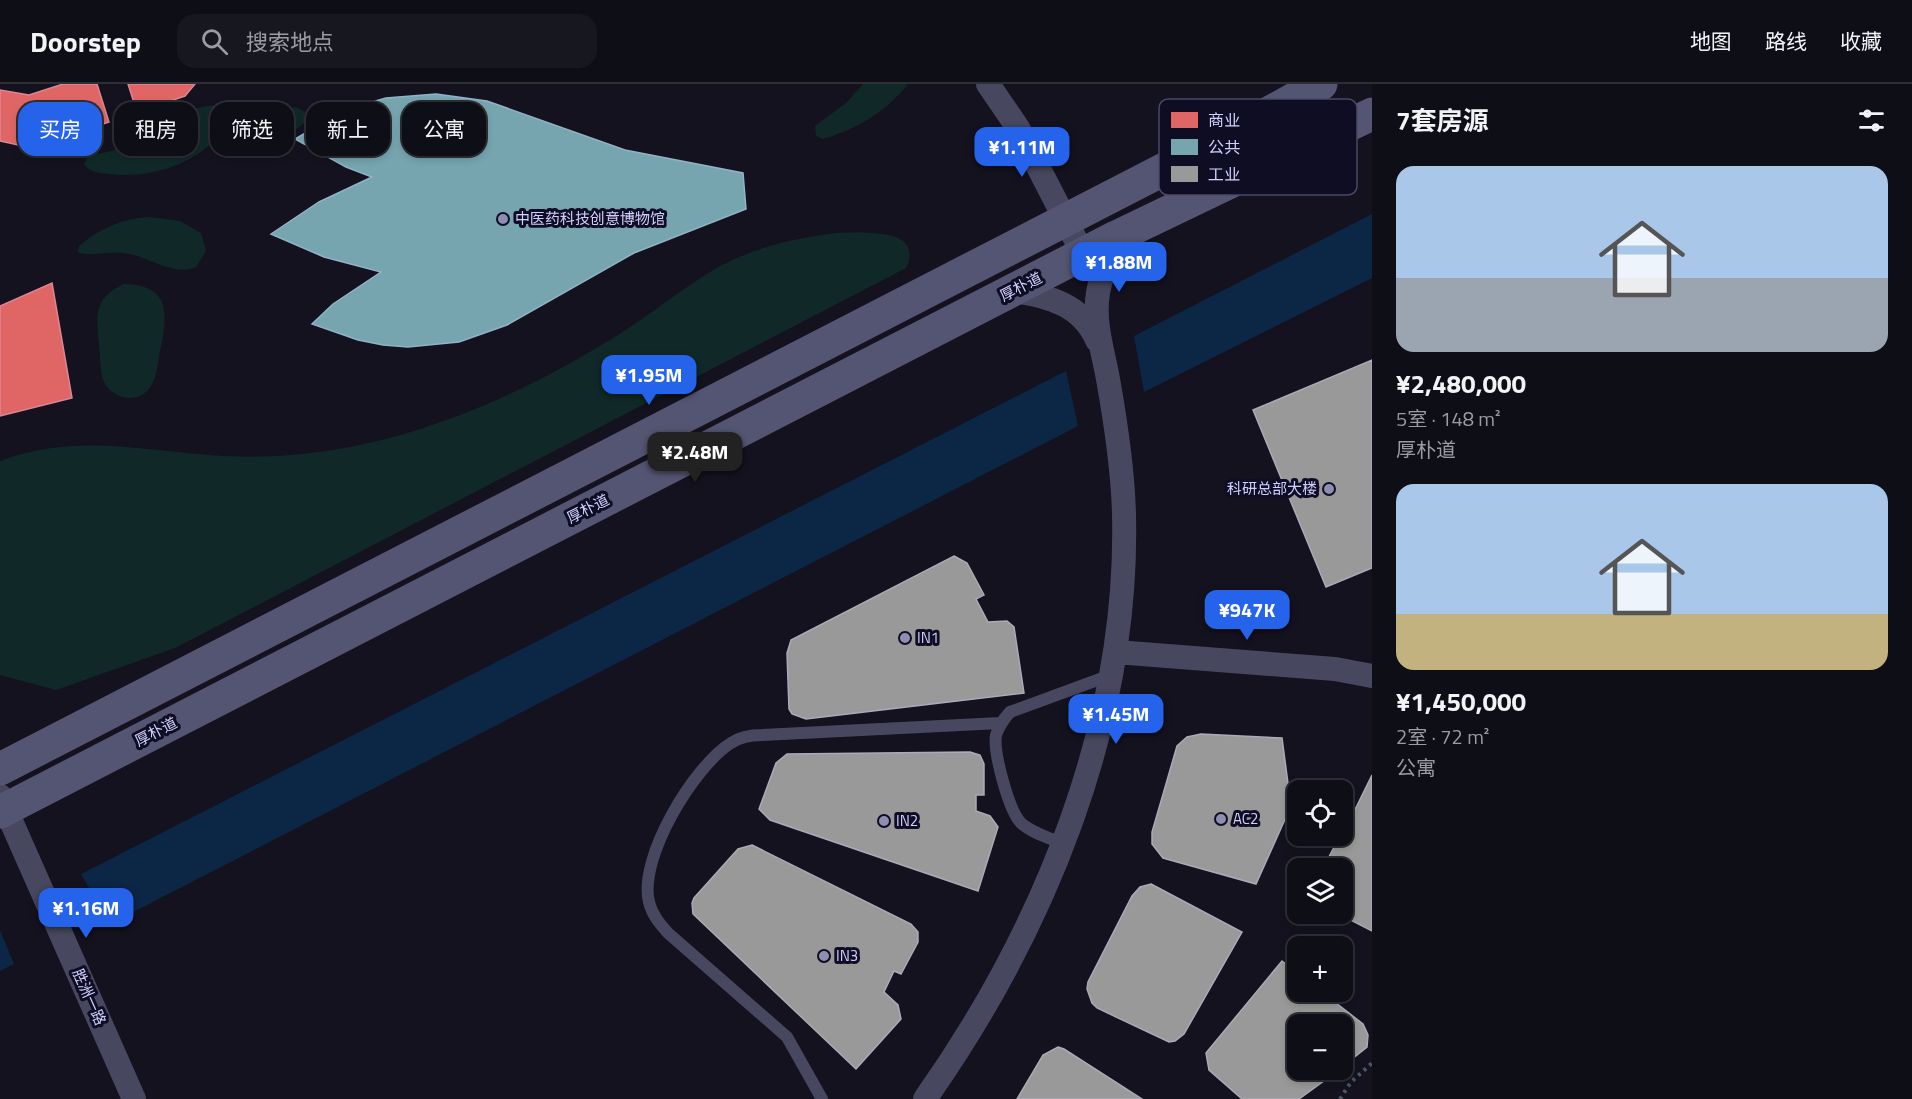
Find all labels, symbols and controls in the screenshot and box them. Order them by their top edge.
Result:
search box [177,14,597,68]
text: Doorstep [30,20,141,63]
icon: search [198,25,231,58]
text: 搜索地点 [246,25,334,59]
text: 地图 [1690,25,1732,57]
text: 路线 [1765,25,1807,57]
text: 收藏 [1840,25,1882,57]
legend [1159,99,1357,195]
text: 7套房源 [1396,101,1489,140]
chip: 买房 [18,102,102,156]
chip: 租房 [114,102,198,156]
chip: 筛选 [210,102,294,156]
chip: 新上 [306,102,390,156]
chip: 公寓 [402,102,486,156]
icon: filters [1855,104,1888,137]
text: 商业 [1208,108,1240,132]
pin: ¥1.11M [973,127,1071,178]
text: ¥1.11M [988,131,1056,162]
text: 公共 [1208,135,1240,159]
text: 工业 [1208,162,1240,186]
icon: home [1588,205,1696,313]
place label: 中医药科技创意博物馆 [515,207,665,230]
marker: 中医药科技创意博物馆 [496,212,510,226]
pin: ¥1.88M [1070,242,1168,293]
text: ¥1.88M [1085,246,1153,277]
street label: 厚朴道 [995,266,1046,307]
pin: ¥1.95M [600,355,698,406]
text: ¥1.95M [615,359,683,390]
text: ¥2,480,000 [1396,364,1526,403]
text: 5室 · 148 m² [1396,403,1501,434]
pin: ¥2.48M [646,432,744,483]
text: 厚朴道 [1396,434,1456,465]
text: ¥2.48M [661,436,729,467]
place label: 科研总部大楼 [1227,477,1317,500]
marker: 科研总部大楼 [1322,482,1336,496]
street label: 厚朴道 [562,488,613,529]
icon: home [1588,523,1696,631]
pin: ¥947K [1205,590,1289,641]
text: ¥947K [1219,594,1275,625]
place label: IN1 [917,626,939,649]
marker: IN1 [898,631,912,645]
text: ¥1,450,000 [1396,682,1526,721]
pin: ¥1.45M [1067,694,1165,745]
text: ¥1.45M [1082,698,1150,729]
street label: 厚朴道 [130,711,181,752]
text: 2室 · 72 m² [1396,721,1489,752]
text: 公寓 [1396,752,1436,783]
map controls [1287,780,1353,1080]
button: locate [1287,780,1353,846]
place label: AC2 [1233,807,1258,830]
place label: IN2 [896,809,918,832]
marker: AC2 [1214,812,1228,826]
marker: IN2 [877,814,891,828]
button: layers [1287,858,1353,924]
pin: ¥1.16M [37,888,135,939]
text: ¥1.16M [52,892,120,923]
button: + [1287,936,1353,1002]
place label: IN3 [836,944,858,967]
marker: IN3 [817,949,831,963]
street label: 胜洲一路 [67,965,112,1029]
button: − [1287,1014,1353,1080]

